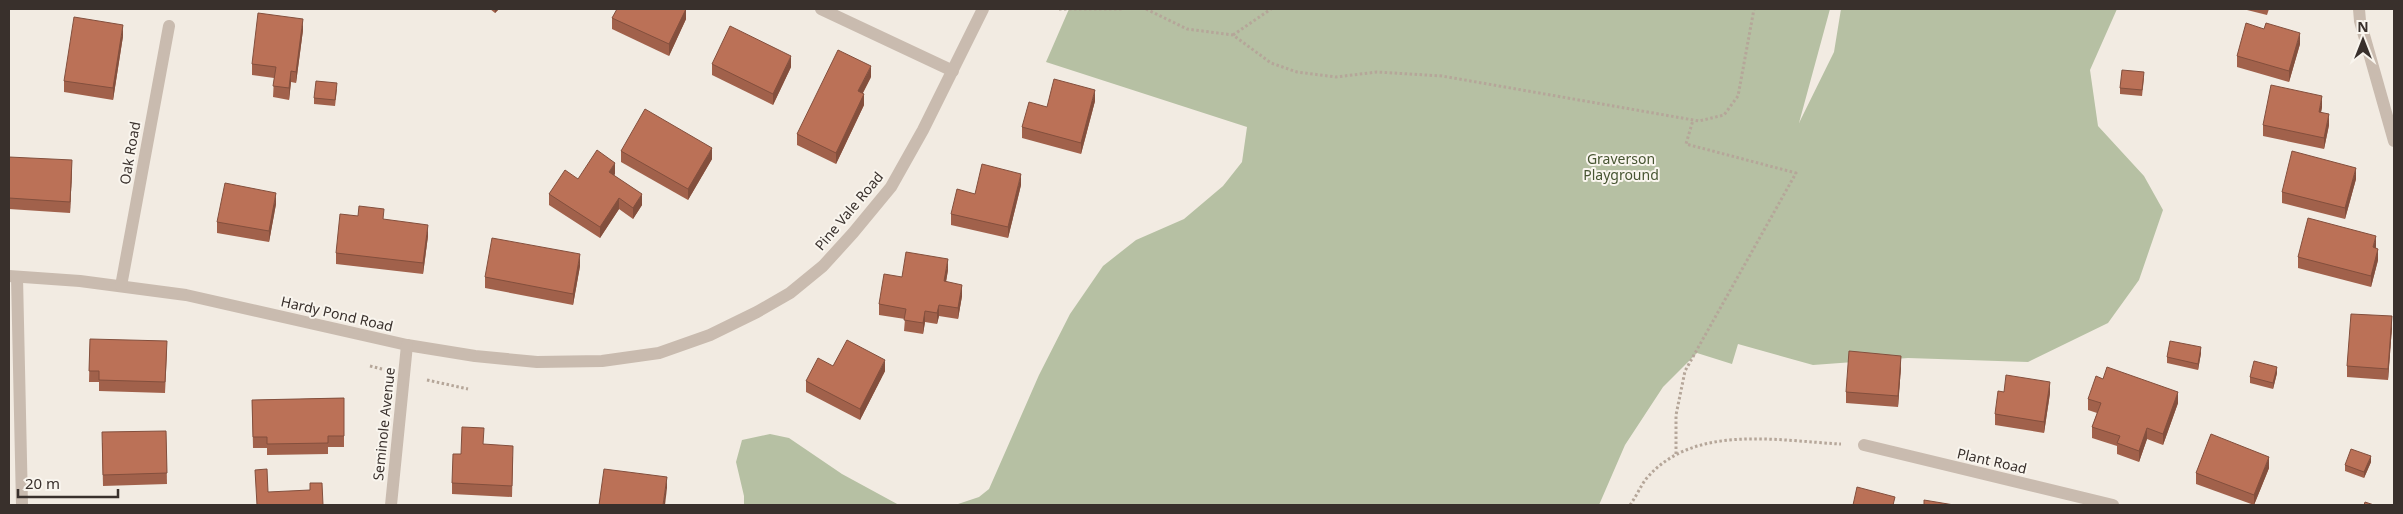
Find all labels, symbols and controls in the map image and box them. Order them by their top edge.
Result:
north arrow [2338,15,2388,65]
text: N [2357,17,2369,36]
street label: Oak Road [115,120,144,186]
park label: Graverson Playground [1583,149,1659,184]
street label: Pine Vale Road [810,167,887,254]
street label: Hardy Pond Road [279,291,395,336]
street label: Seminole Avenue [368,366,399,481]
street label: Plant Road [1955,443,2029,478]
scale bar [18,466,118,498]
text: 20 m [25,473,60,493]

